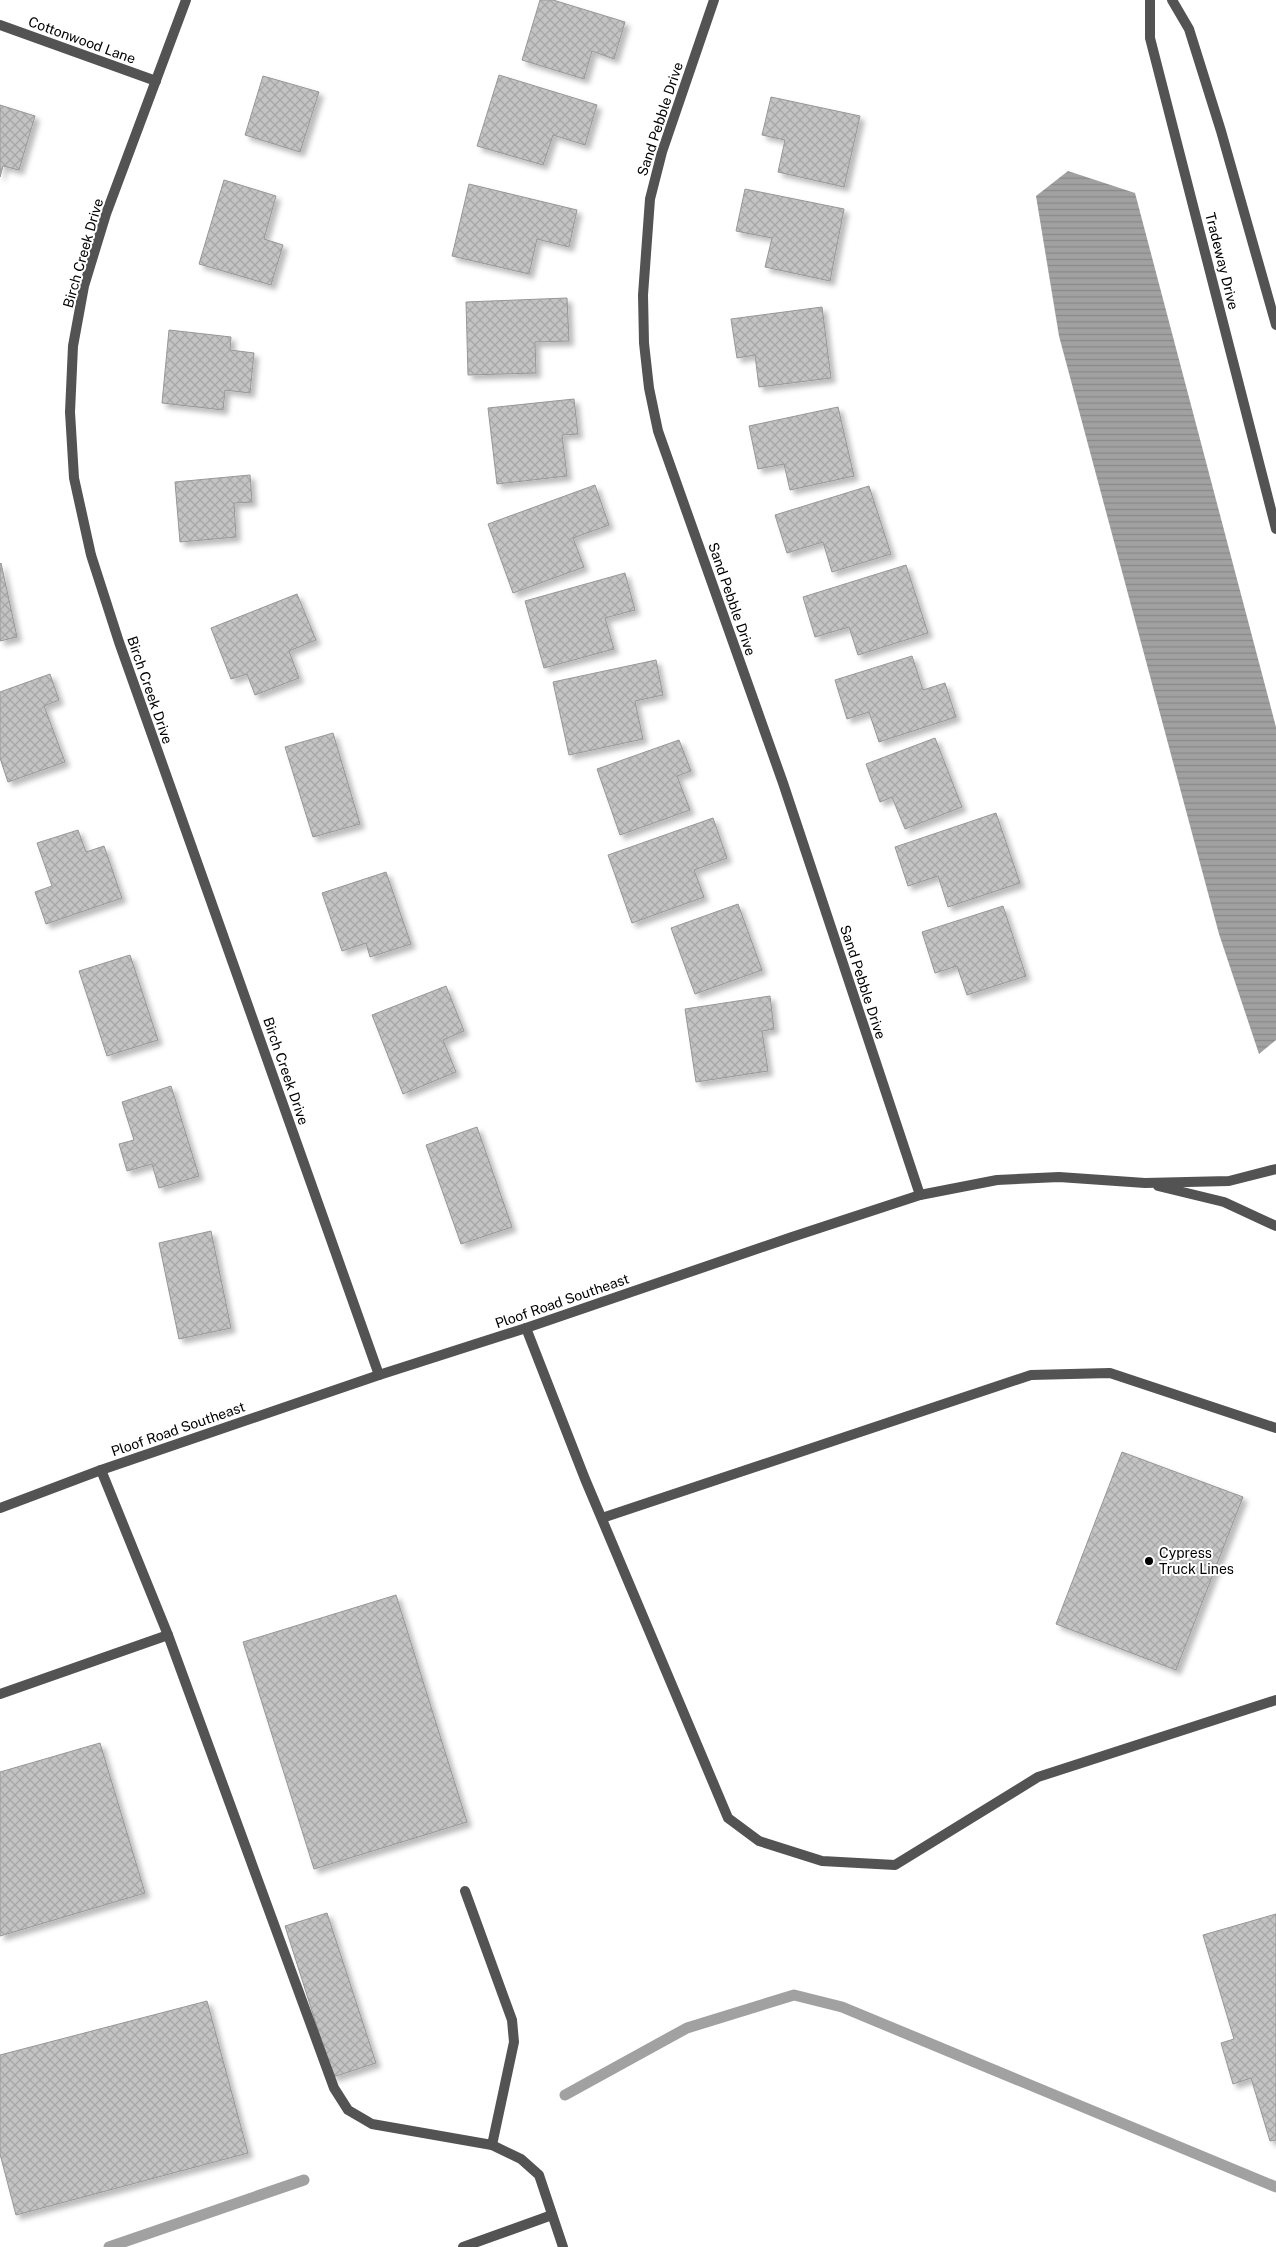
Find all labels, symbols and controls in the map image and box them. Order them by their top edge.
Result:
street label: Cottonwood Lane [26,13,138,67]
street label: Sand Pebble Drive [634,60,686,178]
street label: Birch Creek Drive [60,196,106,309]
street label: Tradeway Drive [1202,211,1242,311]
street label: Sand Pebble Drive [705,540,759,658]
street label: Birch Creek Drive [124,634,176,746]
street label: Sand Pebble Drive [837,923,889,1041]
street label: Birch Creek Drive [260,1015,312,1127]
street label: Ploof Road Southeast [493,1271,631,1331]
street label: Ploof Road Southeast [109,1399,247,1459]
place label: Cypress Truck Lines [1159,1545,1234,1577]
marker: Cypress Truck Lines [1143,1555,1155,1567]

